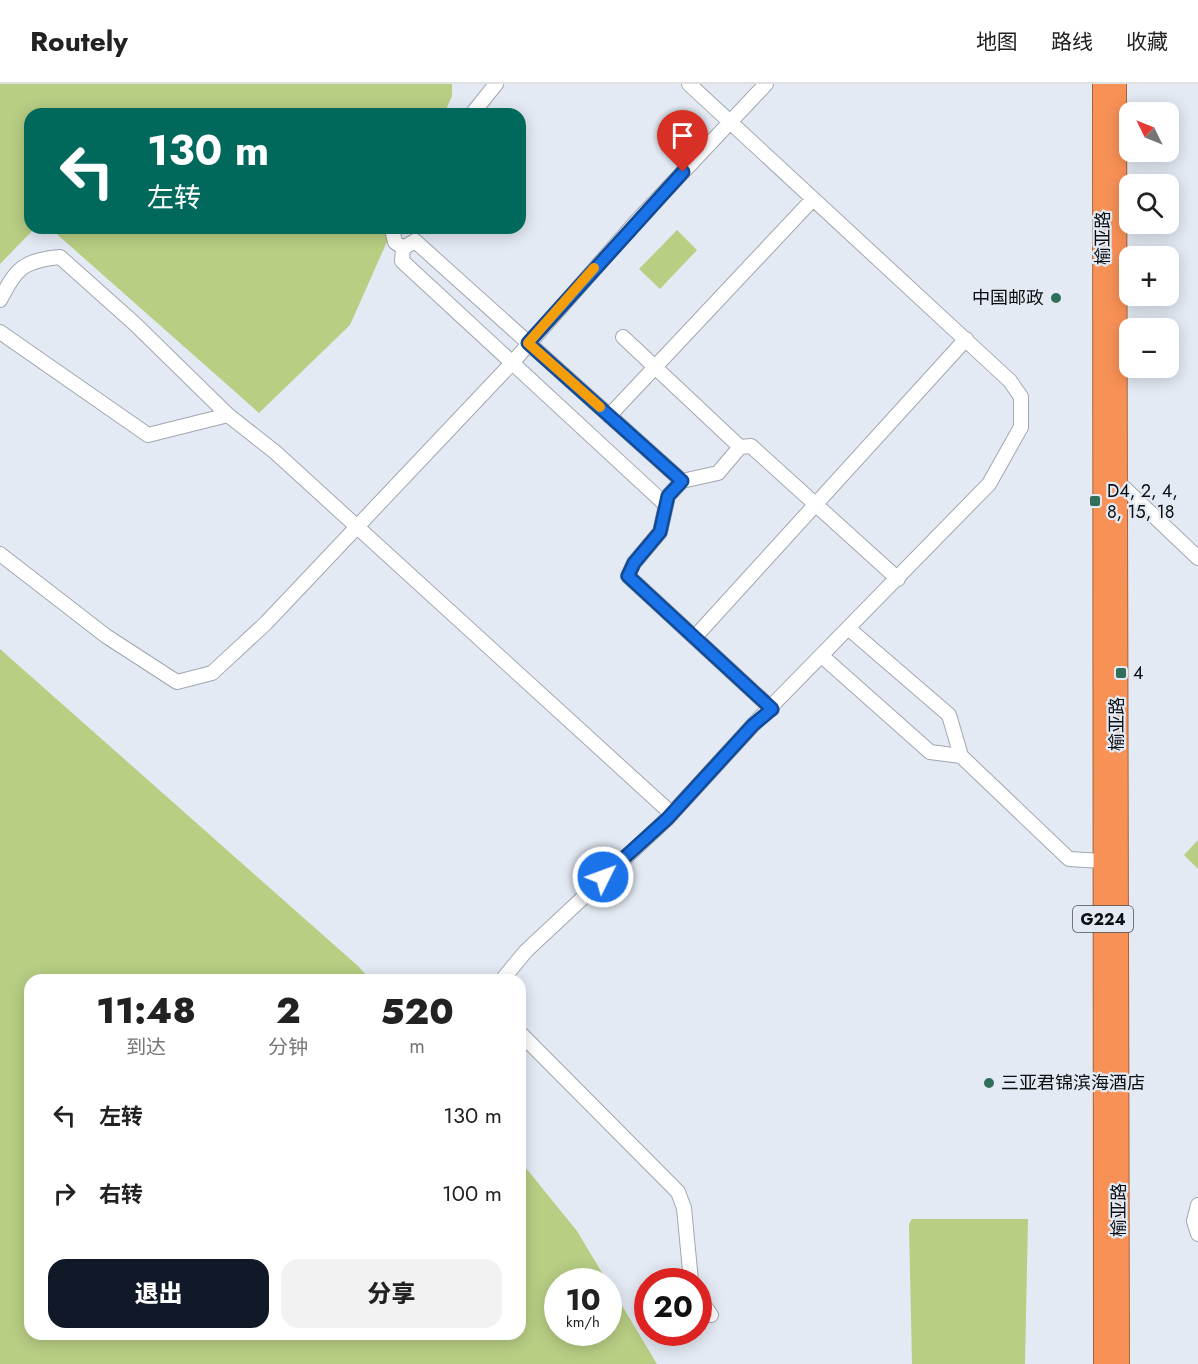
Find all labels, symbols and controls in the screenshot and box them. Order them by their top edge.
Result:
text: Routely [30,21,128,62]
text: 地图 [976,27,1018,57]
text: 路线 [1051,27,1093,57]
text: 收藏 [1126,27,1168,57]
north arrow [1119,102,1179,162]
map controls [1119,102,1179,378]
pin [657,110,708,172]
icon: arrive [666,119,699,152]
text: 130 m [147,120,269,181]
icon: left [48,132,126,210]
button: search [1119,174,1179,234]
text: 左转 [147,178,201,217]
street label: 榆亚路 [1090,211,1116,265]
button: + [1119,246,1179,306]
place label: 中国邮政 [972,285,1044,311]
marker: 中国邮政 [1049,291,1063,305]
button: − [1119,318,1179,378]
place label: D4, 2, 4, 8, 15, 18 [1107,478,1178,525]
marker: D4, 2, 4, 8, 15, 18 [1088,494,1102,508]
place label: 4 [1133,660,1144,686]
marker: 4 [1114,666,1128,680]
street label: 榆亚路 [1104,697,1130,751]
position arrow [571,845,635,909]
road number: G224 [1073,906,1133,932]
text: 11:48 [96,984,196,1036]
text: 2 [276,984,300,1036]
text: 520 [381,985,454,1037]
text: m [409,1032,425,1061]
text: 到达 [126,1033,166,1062]
text: 分钟 [268,1033,308,1062]
place label: 三亚君锦滨海酒店 [1001,1070,1145,1096]
marker: 三亚君锦滨海酒店 [982,1076,996,1090]
icon: left [48,1099,81,1132]
text: 130 m [443,1099,502,1131]
text: 左转 [99,1100,143,1132]
icon: right [48,1177,81,1210]
text: 100 m [442,1177,502,1209]
text: 右转 [99,1178,143,1210]
street label: 榆亚路 [1106,1183,1132,1237]
button: 退出 [48,1259,269,1328]
button: 分享 [281,1259,502,1328]
speed limit sign: 20 [634,1268,712,1346]
text: 10 [565,1278,601,1321]
text: km/h [566,1311,600,1333]

